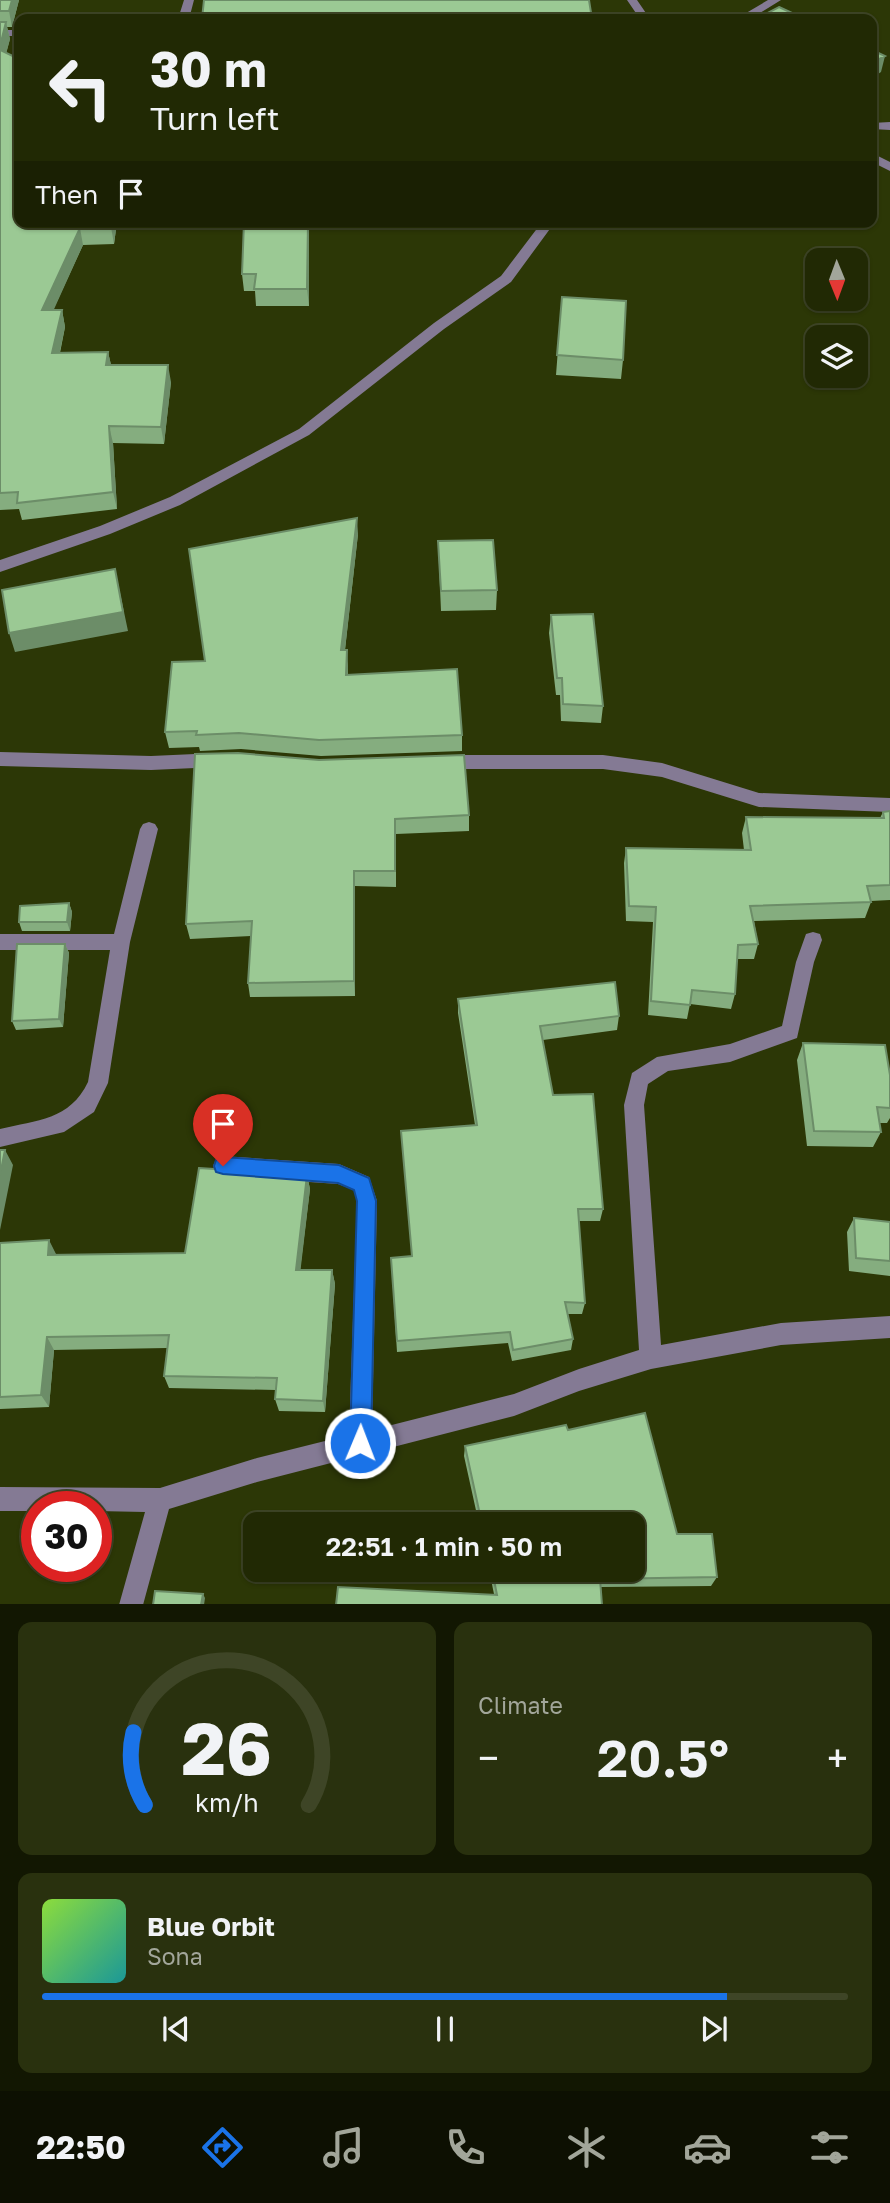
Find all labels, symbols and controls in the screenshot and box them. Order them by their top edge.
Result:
text: 30 m [150,39,267,98]
icon: left [35,42,126,133]
text: Turn left [150,99,279,137]
icon: arrive [112,175,150,213]
text: Then [35,179,98,210]
north arrow [805,248,868,312]
map controls [805,248,868,388]
button: layers [805,325,868,388]
pin [193,1094,253,1166]
icon: arrive [204,1105,242,1143]
position arrow [323,1406,397,1480]
speed limit sign: 30 [21,1491,112,1582]
text: 22:51 · 1 min · 50 m [326,1531,562,1562]
text: Climate [478,1691,563,1719]
text: 26 [182,1704,272,1791]
text: 20.5° [597,1726,729,1788]
text: − [478,1735,499,1780]
text: + [827,1735,848,1780]
text: km/h [195,1786,259,1817]
text: Blue Orbit [147,1911,275,1942]
text: Sona [147,1942,203,1970]
icon: previous [157,2010,195,2048]
icon: pause [426,2010,464,2048]
icon: next [695,2010,733,2048]
icon: directions [198,2123,247,2172]
icon: music [319,2123,368,2172]
icon: phone [441,2123,490,2172]
icon: climate [562,2123,611,2172]
icon: car [683,2123,732,2172]
icon: filters [805,2123,854,2172]
text: 22:50 [36,2128,126,2166]

